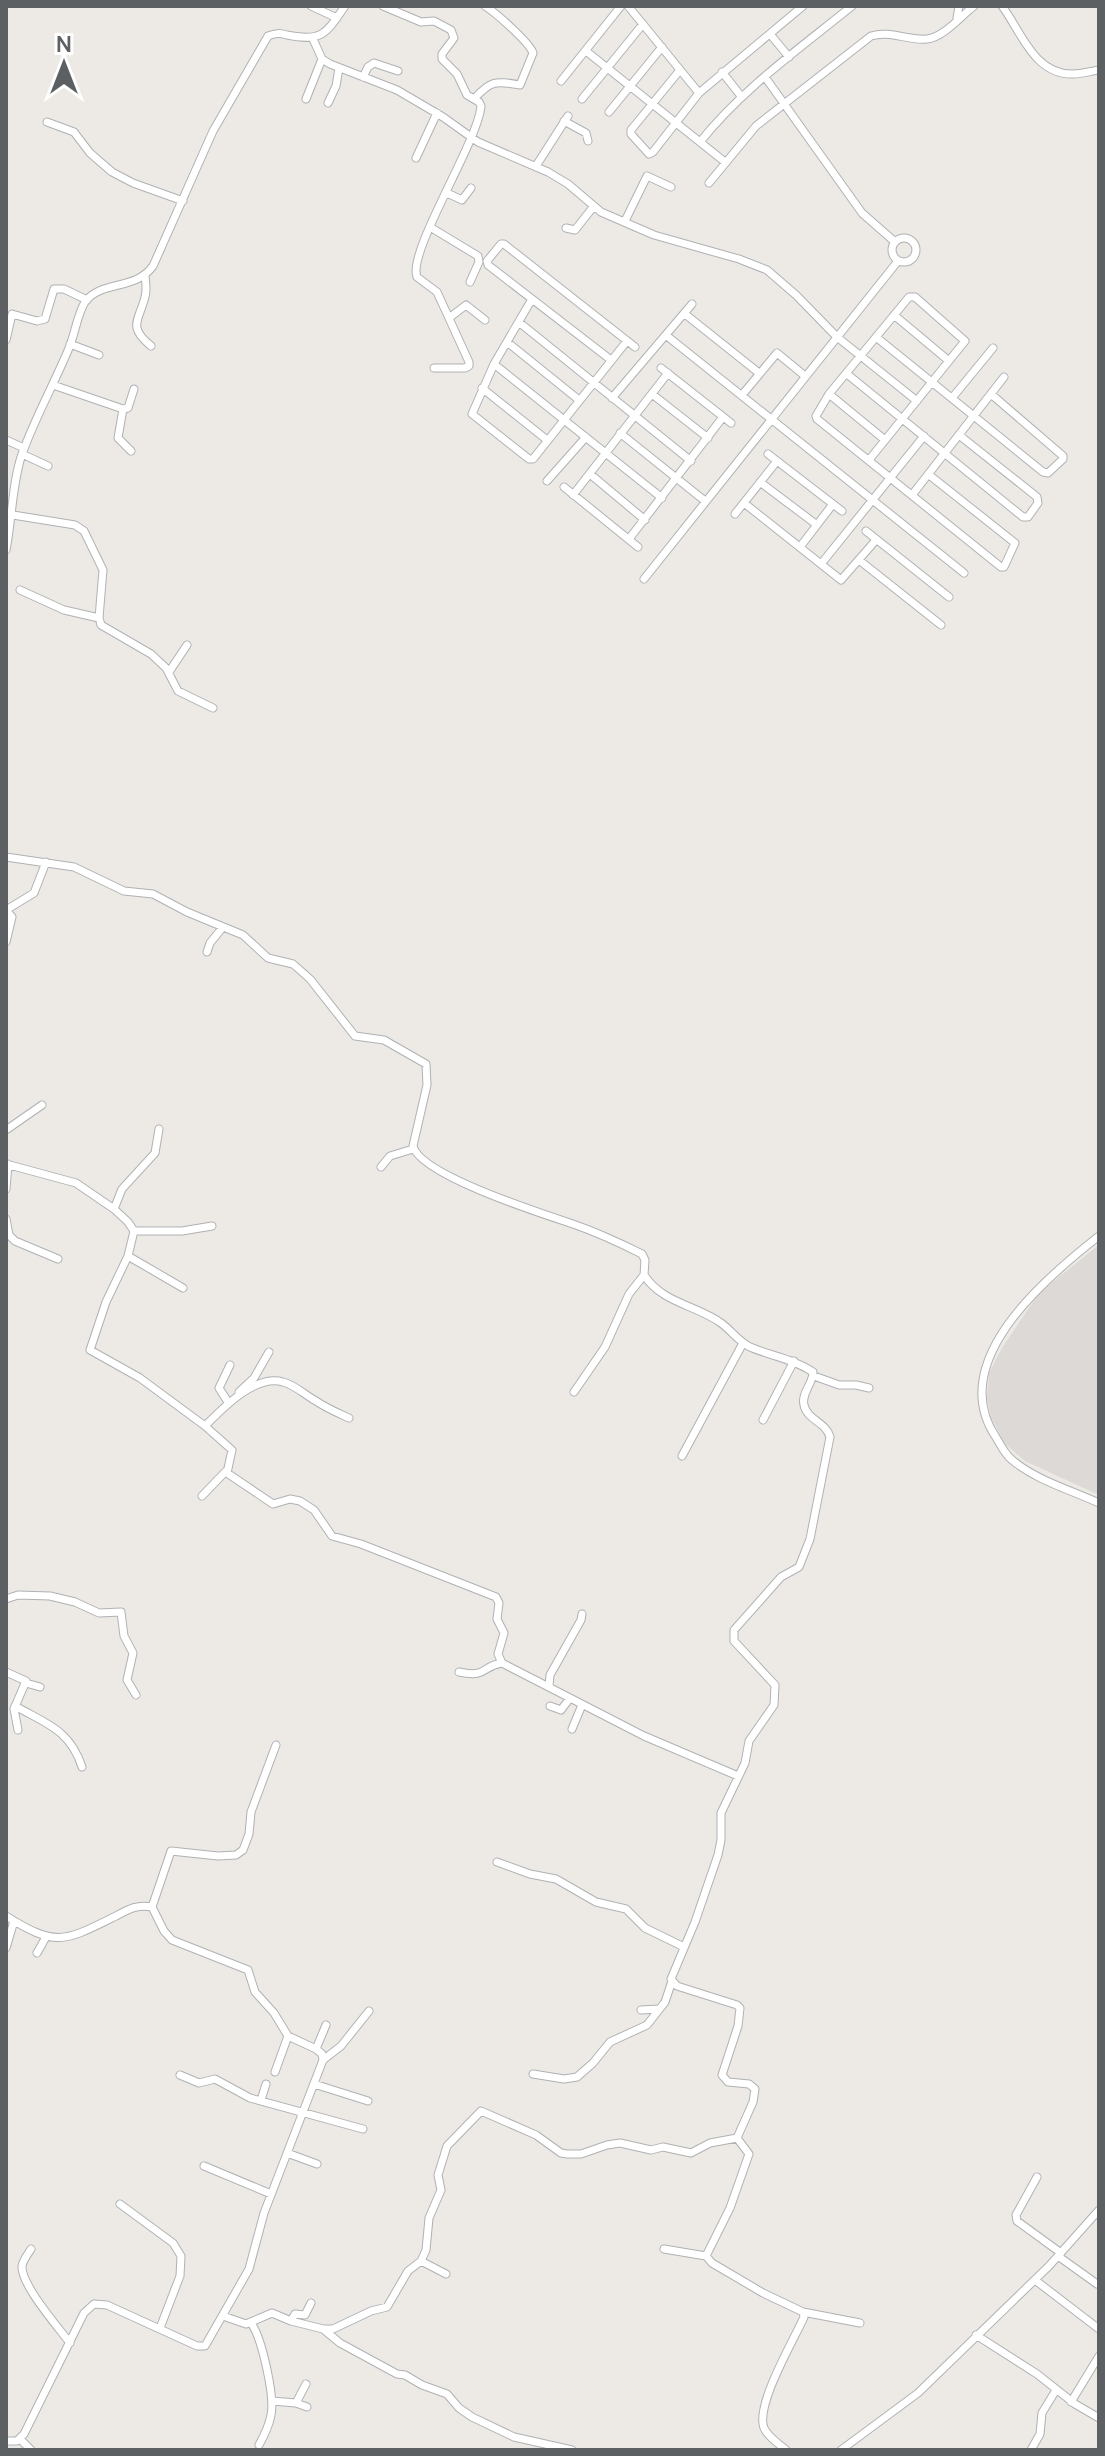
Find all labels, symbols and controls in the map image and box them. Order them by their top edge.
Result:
north arrow [24,24,104,104]
text: N [56,29,72,59]

